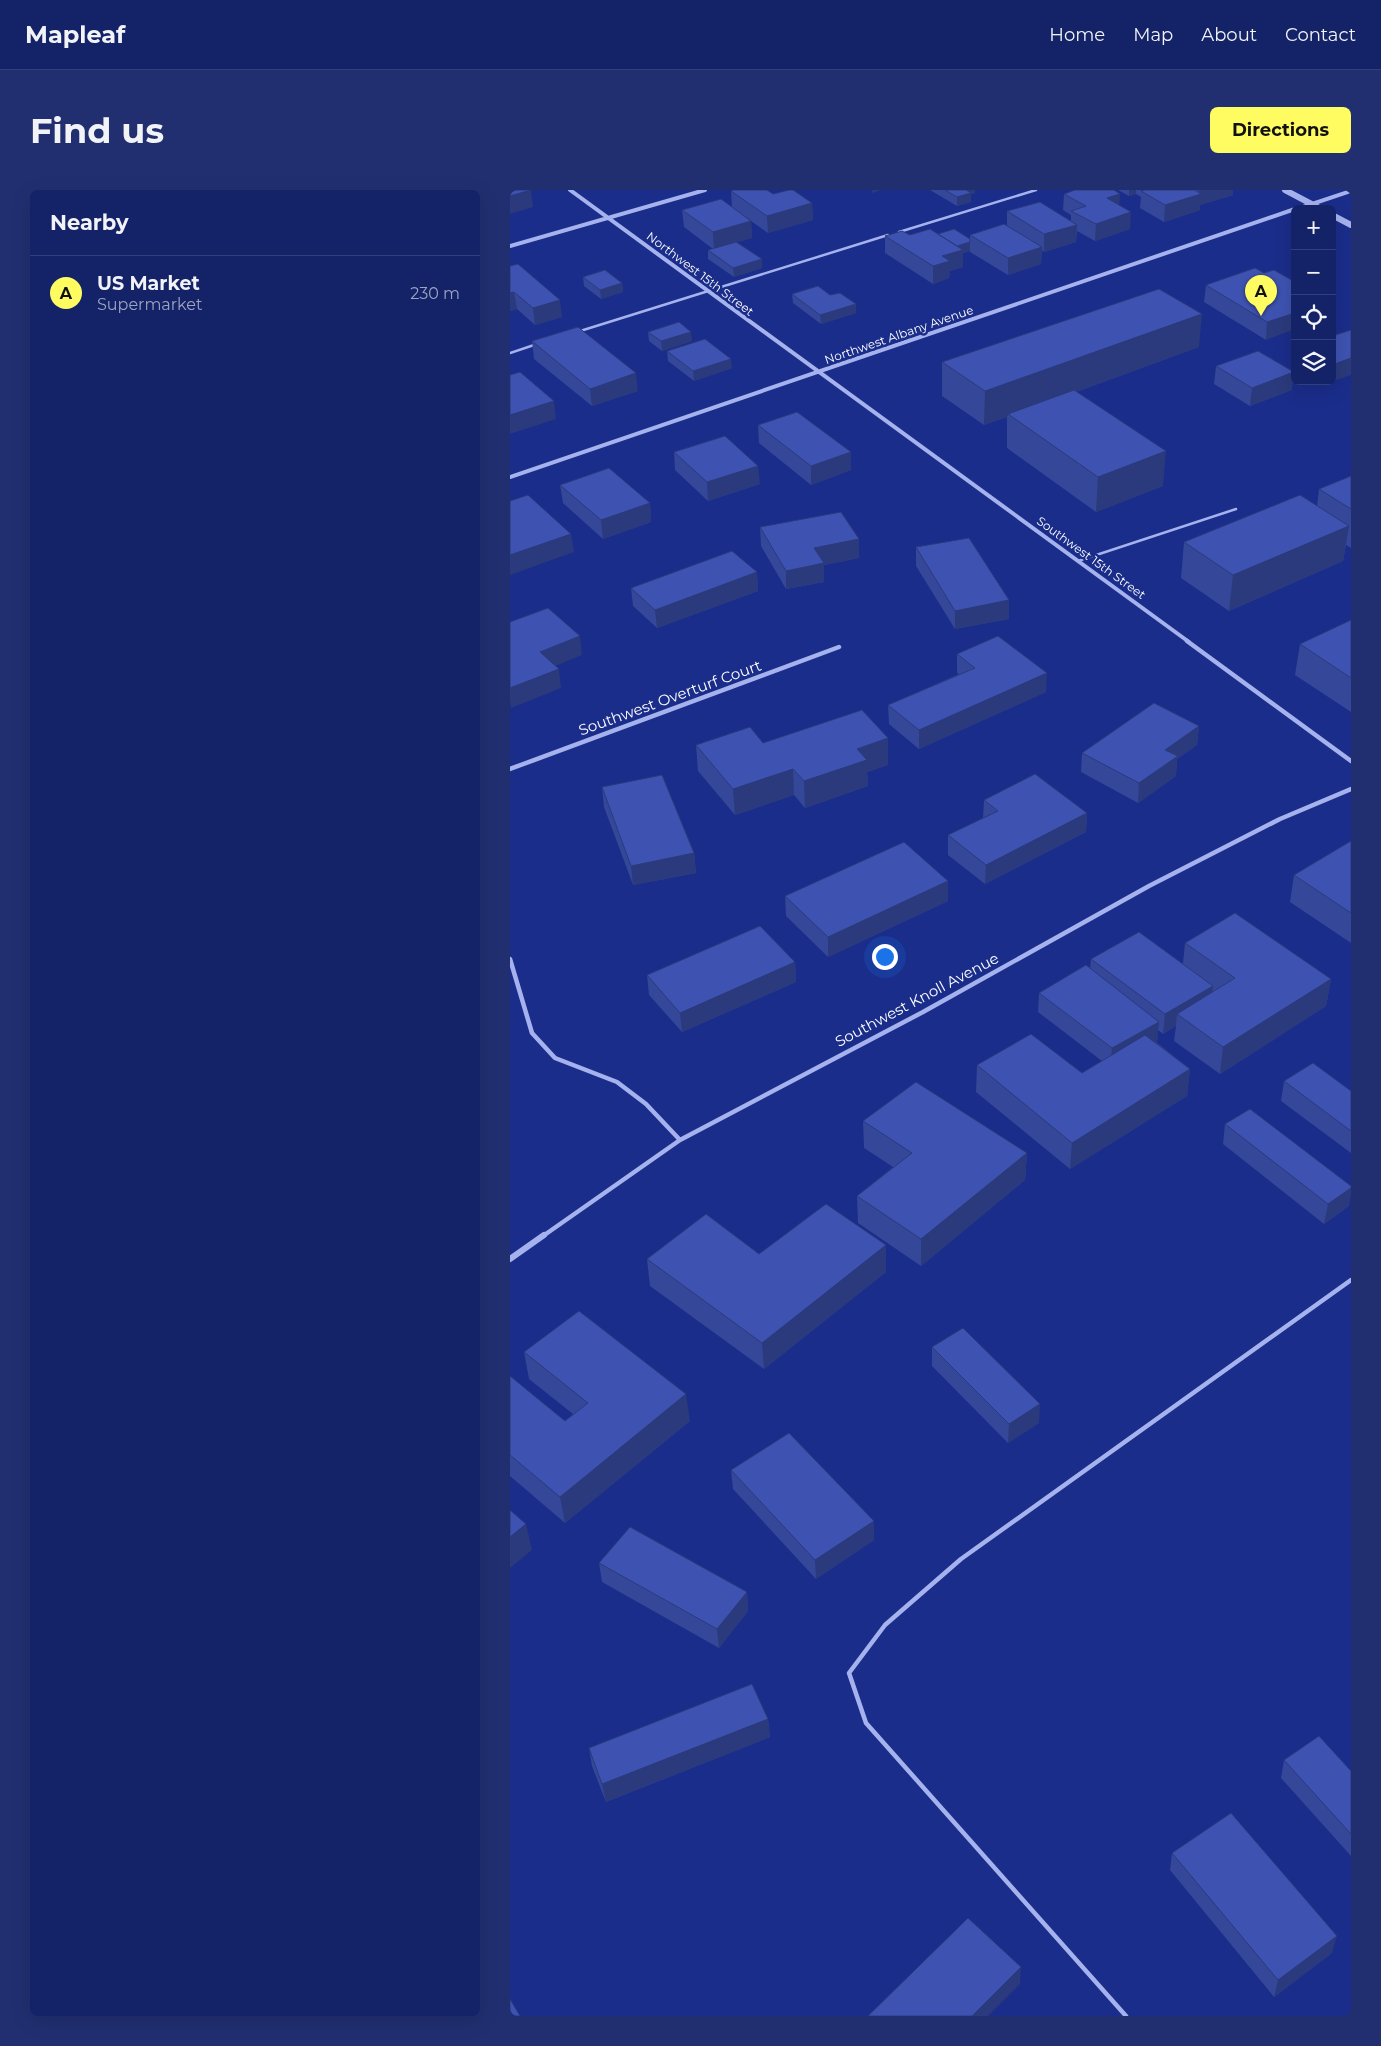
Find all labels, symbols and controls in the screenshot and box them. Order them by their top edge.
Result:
text: Mapleaf [25,20,125,49]
text: Home [1049,24,1105,46]
text: Map [1133,24,1173,46]
text: About [1201,24,1257,46]
text: Contact [1285,24,1356,46]
button: Directions [1210,107,1351,153]
text: Find us [30,109,164,152]
map controls [1291,205,1336,385]
button: + [1291,205,1336,250]
text: Nearby [50,210,129,235]
street label: Northwest 15th Street [644,228,757,319]
button: − [1291,250,1336,295]
text: US Market [97,272,200,295]
pin: A [1245,275,1277,316]
text: A [60,284,72,303]
text: 230 m [410,284,460,303]
text: Supermarket [97,295,203,314]
button: locate [1291,295,1336,340]
street label: Northwest Albany Avenue [822,302,975,367]
button: layers [1291,340,1336,385]
street label: Southwest 15th Street [1034,513,1149,602]
street label: Southwest Overturf Court [576,656,764,740]
your location [872,944,898,970]
street label: Southwest Knoll Avenue [832,948,1002,1051]

